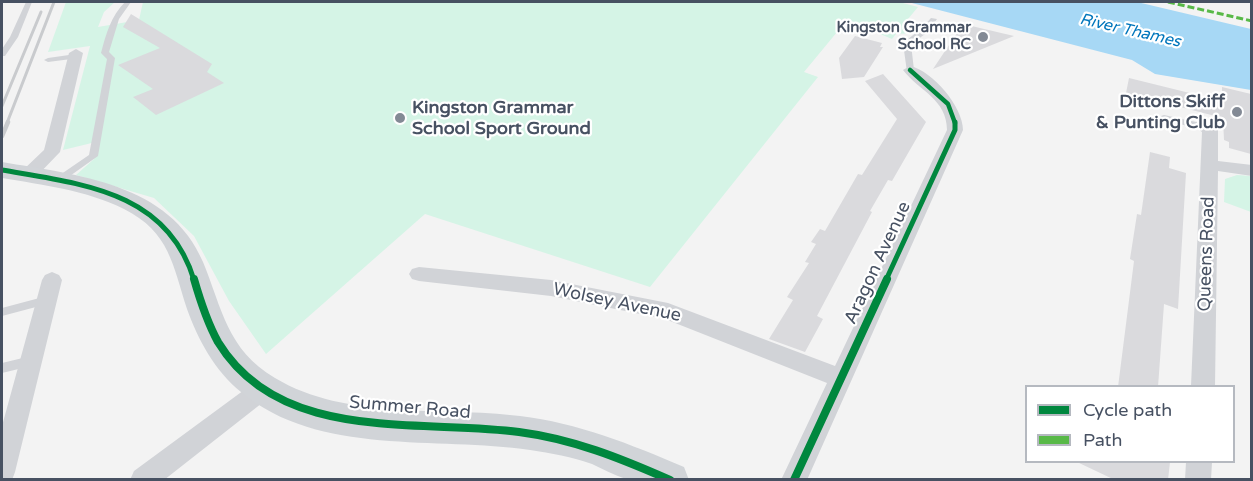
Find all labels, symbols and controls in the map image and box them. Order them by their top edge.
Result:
water label: River Thames [1078,10,1182,52]
place label: Kingston Grammar School RC [836,19,971,54]
marker: Kingston Grammar School RC [976,30,990,44]
place label: Dittons Skiff & Punting Club [1096,91,1225,134]
place label: Kingston Grammar School Sport Ground [412,97,591,140]
marker: Dittons Skiff & Punting Club [1230,105,1244,119]
marker: Kingston Grammar School Sport Ground [393,111,407,125]
street label: Queens Road [1194,196,1220,312]
street label: Aragon Avenue [840,198,916,328]
street label: Wolsey Avenue [551,279,683,327]
legend [1025,385,1235,463]
street label: Summer Road [348,392,472,424]
text: Cycle path [1083,399,1172,421]
text: Path [1083,429,1122,451]

